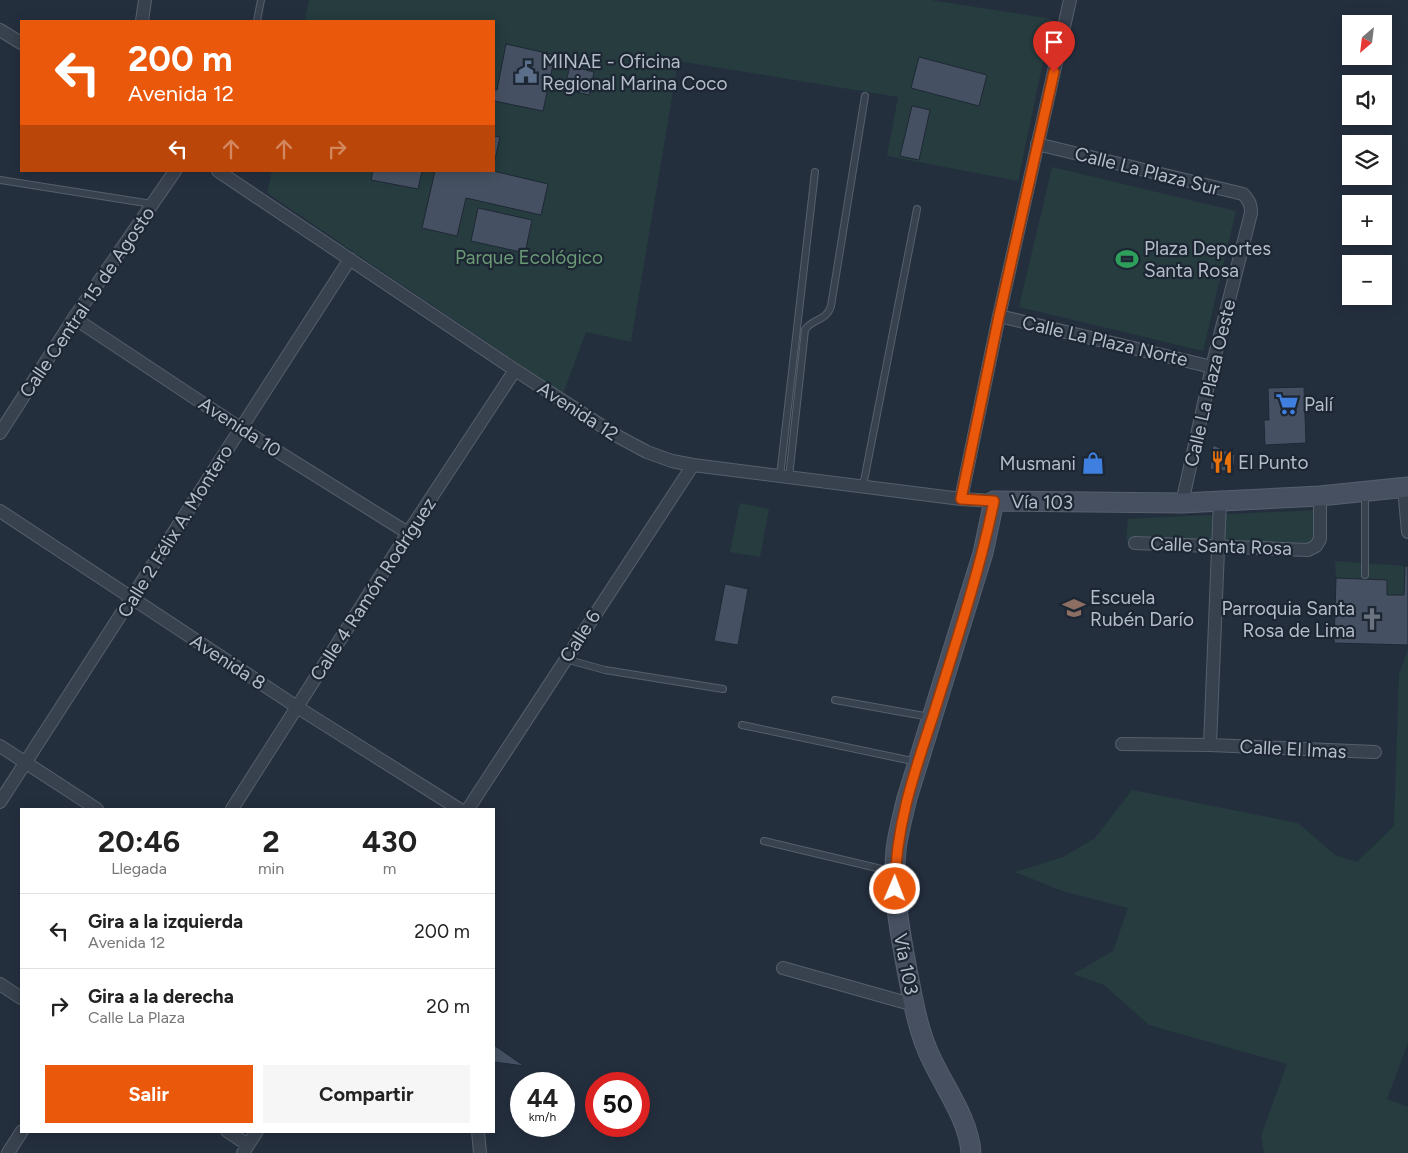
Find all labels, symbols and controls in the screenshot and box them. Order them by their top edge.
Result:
north arrow [1342,15,1392,65]
map controls [1342,15,1392,305]
pin [1033,21,1075,72]
icon: arrive [1040,28,1068,56]
text: 200 m [128,38,232,80]
icon: left [45,40,110,105]
place label: MINAE - Oficina Regional Marina Coco [542,50,728,95]
public building icon: MINAE - Oficina Regional Marina Coco [513,59,539,85]
button: sound [1342,75,1392,125]
text: Avenida 12 [128,80,234,107]
icon: left [164,135,192,163]
icon: ahead [217,135,245,163]
icon: ahead [270,135,298,163]
icon: right [323,135,351,163]
button: layers [1342,135,1392,185]
street label: Calle La Plaza Sur [1072,142,1222,200]
button: + [1342,195,1392,245]
street label: Calle Central 15 de Agosto [14,202,160,402]
place label: Plaza Deportes Santa Rosa [1144,237,1271,282]
park label: Parque Ecológico [455,246,603,269]
sports icon: Plaza Deportes Santa Rosa [1114,246,1140,272]
button: − [1342,255,1392,305]
street label: Calle La Plaza Oeste [1180,297,1240,469]
street label: Calle La Plaza Norte [1020,311,1190,371]
street label: Avenida 12 [533,376,623,446]
supermarket icon: Palí [1274,391,1300,417]
street label: Avenida 10 [195,392,285,462]
place label: Palí [1304,393,1335,416]
street label: Calle 2 Félix A. Montero [112,440,238,622]
restaurant icon: El Punto [1209,449,1235,475]
shop icon: Musmani [1080,450,1106,476]
place label: El Punto [1238,451,1308,474]
place label: Musmani [1000,452,1076,475]
street label: Vía 103 [1011,490,1073,514]
street label: Calle 4 Ramón Rodríguez [305,493,441,685]
street label: Calle Santa Rosa [1150,532,1292,560]
place label: Escuela Rubén Darío [1090,586,1194,631]
school or university icon: Escuela Rubén Darío [1061,595,1087,621]
place label: Parroquia Santa Rosa de Lima [1221,597,1355,642]
street label: Calle 6 [555,605,605,666]
church icon: Parroquia Santa Rosa de Lima [1359,606,1385,632]
street label: Avenida 8 [186,629,270,695]
street label: Calle El Imas [1239,735,1347,763]
text: 20:46 [98,823,180,860]
text: 2 [262,823,280,860]
text: 430 [362,823,417,860]
text: Llegada [111,859,167,878]
text: min [258,859,284,878]
text: m [383,859,396,878]
position arrow [868,862,920,914]
text: Gira a la izquierda [88,910,243,933]
icon: left [45,917,73,945]
text: 200 m [414,920,470,943]
street label: Vía 103 [889,931,923,997]
text: Avenida 12 [88,933,165,952]
text: Gira a la derecha [88,985,234,1008]
icon: right [45,992,73,1020]
text: 20 m [426,995,470,1018]
text: Calle La Plaza [88,1008,185,1027]
button: Salir [45,1065,253,1123]
button: Compartir [263,1065,470,1123]
speed limit sign: 50 [585,1072,650,1137]
text: 44 [527,1083,558,1113]
text: km/h [529,1110,556,1124]

